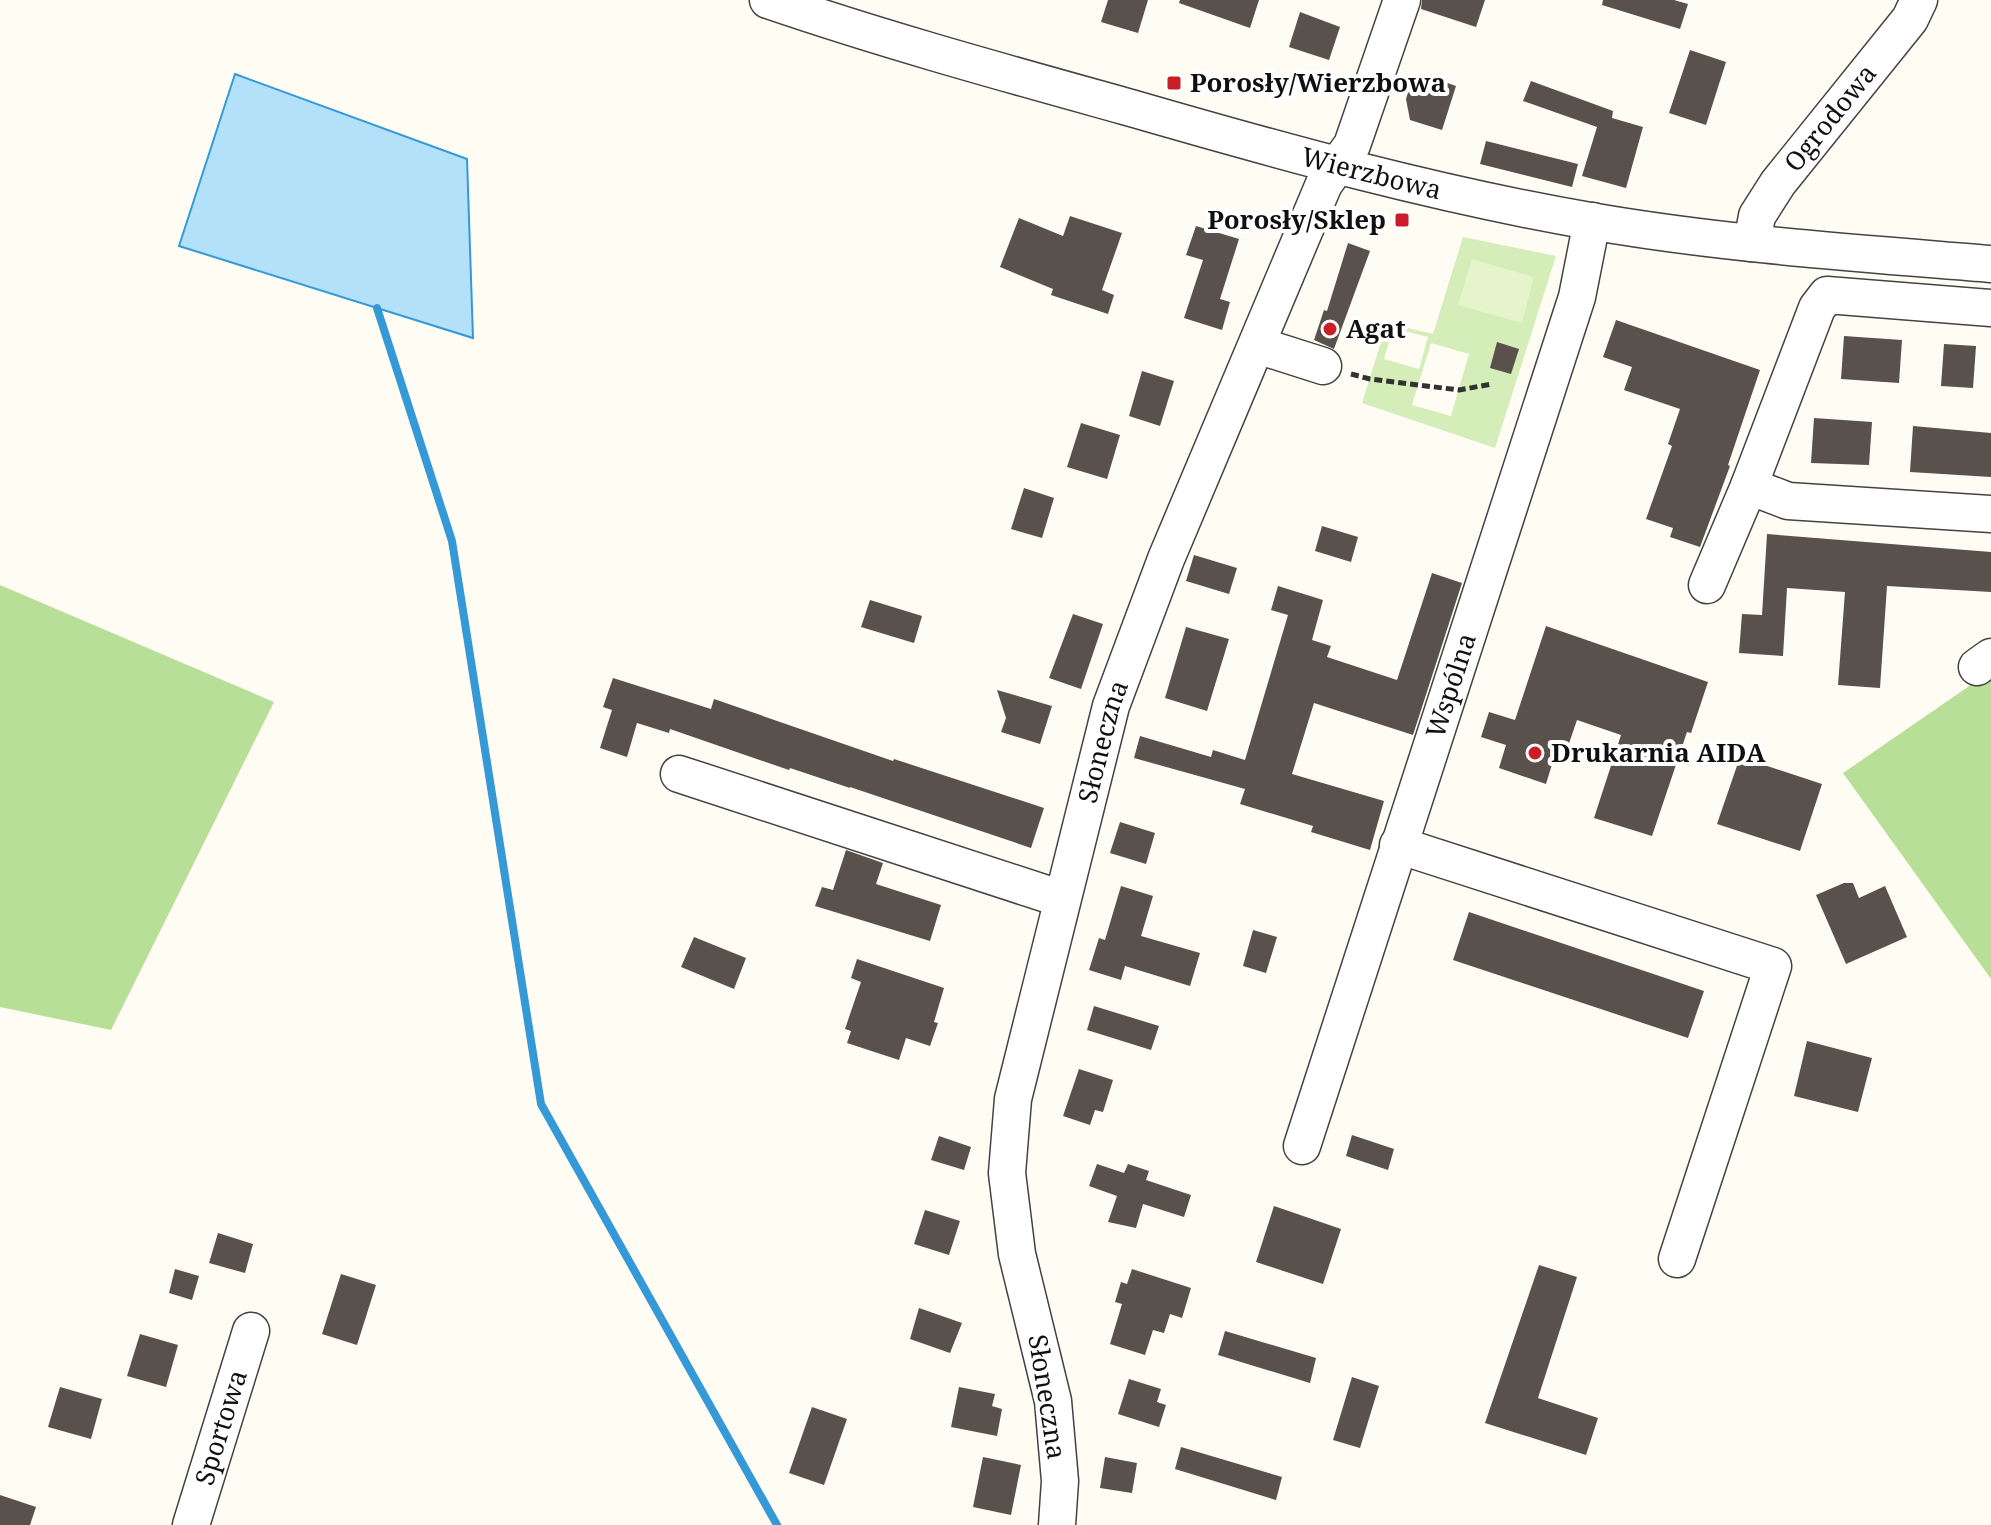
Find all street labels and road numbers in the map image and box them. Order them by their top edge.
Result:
street label: Ogrodowa [1775,56,1884,179]
street label: Wierzbowa [1298,138,1445,207]
street label: Wspólna [1416,628,1484,742]
street label: Słoneczna [1068,675,1136,807]
street label: Słoneczna [1020,1332,1076,1462]
street label: Sportowa [185,1365,255,1489]

